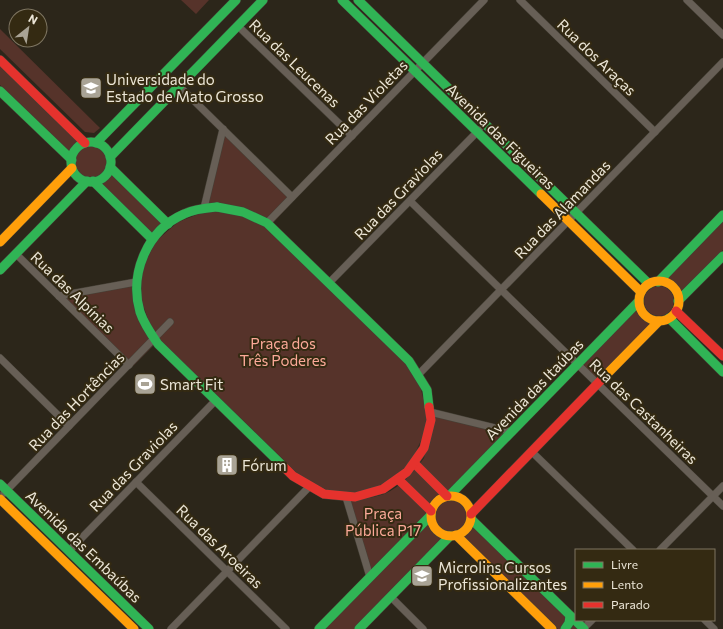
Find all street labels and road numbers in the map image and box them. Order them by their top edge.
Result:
street label: Rua das Leucenas [246,15,344,111]
street label: Rua dos Araças [554,15,640,99]
street label: Rua das Violetas [321,56,411,148]
street label: Avenida das Figueiras [443,79,559,193]
street label: Rua das Graviolas [350,145,446,243]
street label: Rua das Alamandas [510,156,614,262]
street label: Rua das Alpínias [27,248,119,337]
street label: Avenida das Itaúbas [481,335,587,443]
street label: Rua das Hortências [24,348,128,454]
street label: Rua das Castanheiras [586,355,702,467]
street label: Rua das Graviolas [85,417,181,515]
street label: Avenida das Embaúbas [22,486,146,606]
street label: Rua das Aroeiras [173,500,267,592]

